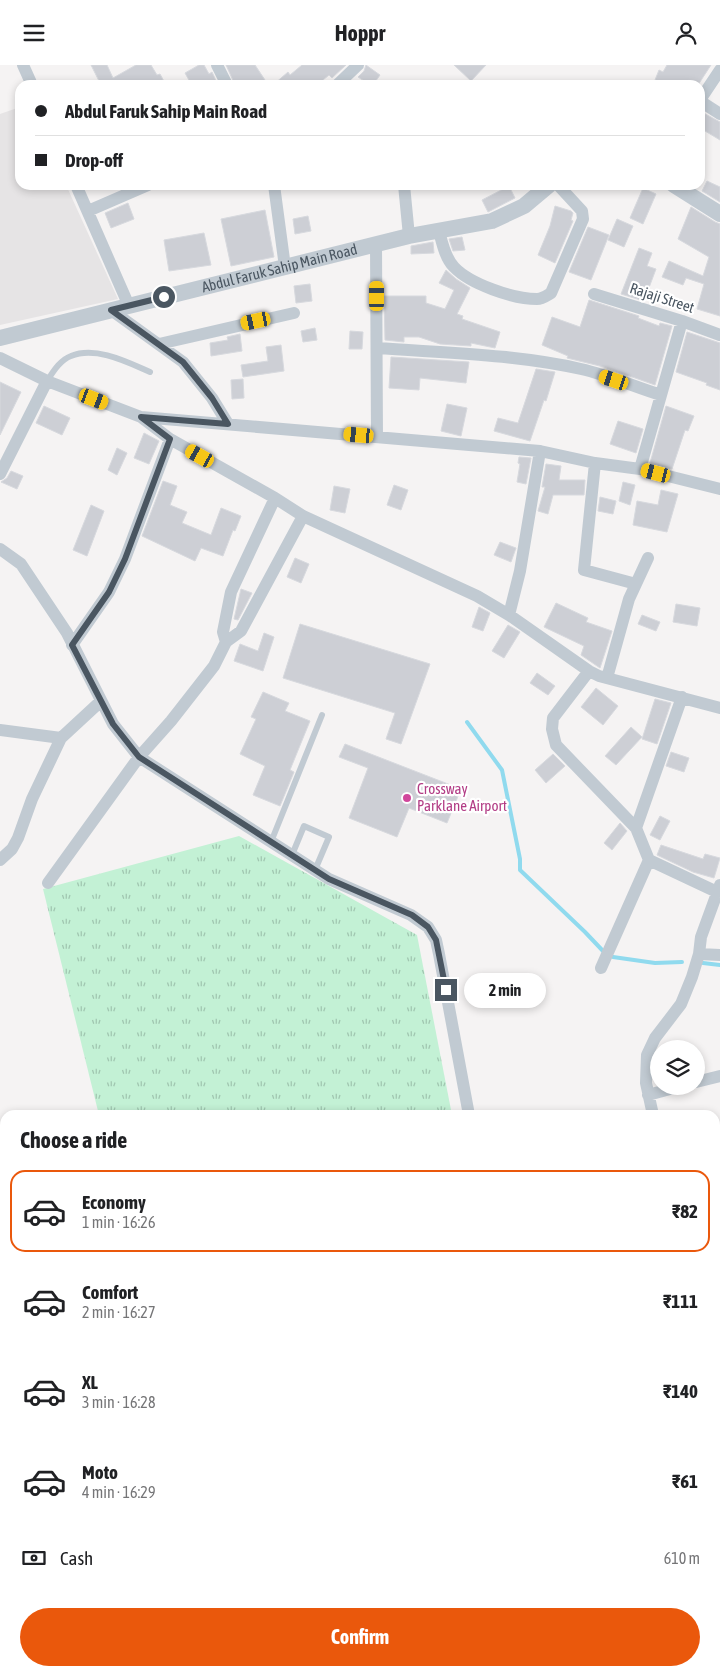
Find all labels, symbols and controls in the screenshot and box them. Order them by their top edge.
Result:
icon: menu [20,19,48,47]
icon: person [672,19,700,47]
text: Hoppr [335,20,385,46]
text: Abdul Faruk Sahip Main Road [65,100,267,122]
text: Drop-off [65,149,123,171]
street label: Abdul Faruk Sahip Main Road [200,240,359,295]
street label: Rajaji Street [628,279,697,316]
car [369,281,384,311]
route start [153,286,175,308]
car [239,311,272,331]
car [597,368,630,392]
car [77,387,110,411]
car [343,426,374,444]
car [183,442,216,470]
car [639,462,672,484]
place label: Crossway Parklane Airport [417,780,507,814]
marker: Crossway Parklane Airport [401,792,413,804]
callout: 2 min [464,973,546,1007]
route end [435,979,457,1001]
text: 2 min [489,981,521,999]
map controls [650,1040,705,1095]
button: layers [650,1040,705,1095]
text: Choose a ride [20,1127,127,1153]
icon: car [22,1189,67,1234]
text: Economy [82,1191,146,1213]
text: ₹82 [672,1200,698,1222]
text: 1 min · 16:26 [82,1213,155,1231]
icon: car [22,1279,67,1324]
text: Comfort [82,1281,138,1303]
text: ₹111 [663,1290,698,1312]
text: 2 min · 16:27 [82,1303,155,1321]
icon: car [22,1369,67,1414]
text: XL [82,1371,98,1393]
text: ₹140 [663,1380,698,1402]
text: 3 min · 16:28 [82,1393,155,1411]
icon: car [22,1459,67,1504]
text: Moto [82,1461,118,1483]
text: ₹61 [672,1470,698,1492]
text: 4 min · 16:29 [82,1483,155,1501]
icon: cash [20,1544,48,1572]
text: Cash [60,1547,93,1569]
text: 610 m [664,1549,700,1567]
button: Confirm [20,1608,700,1666]

